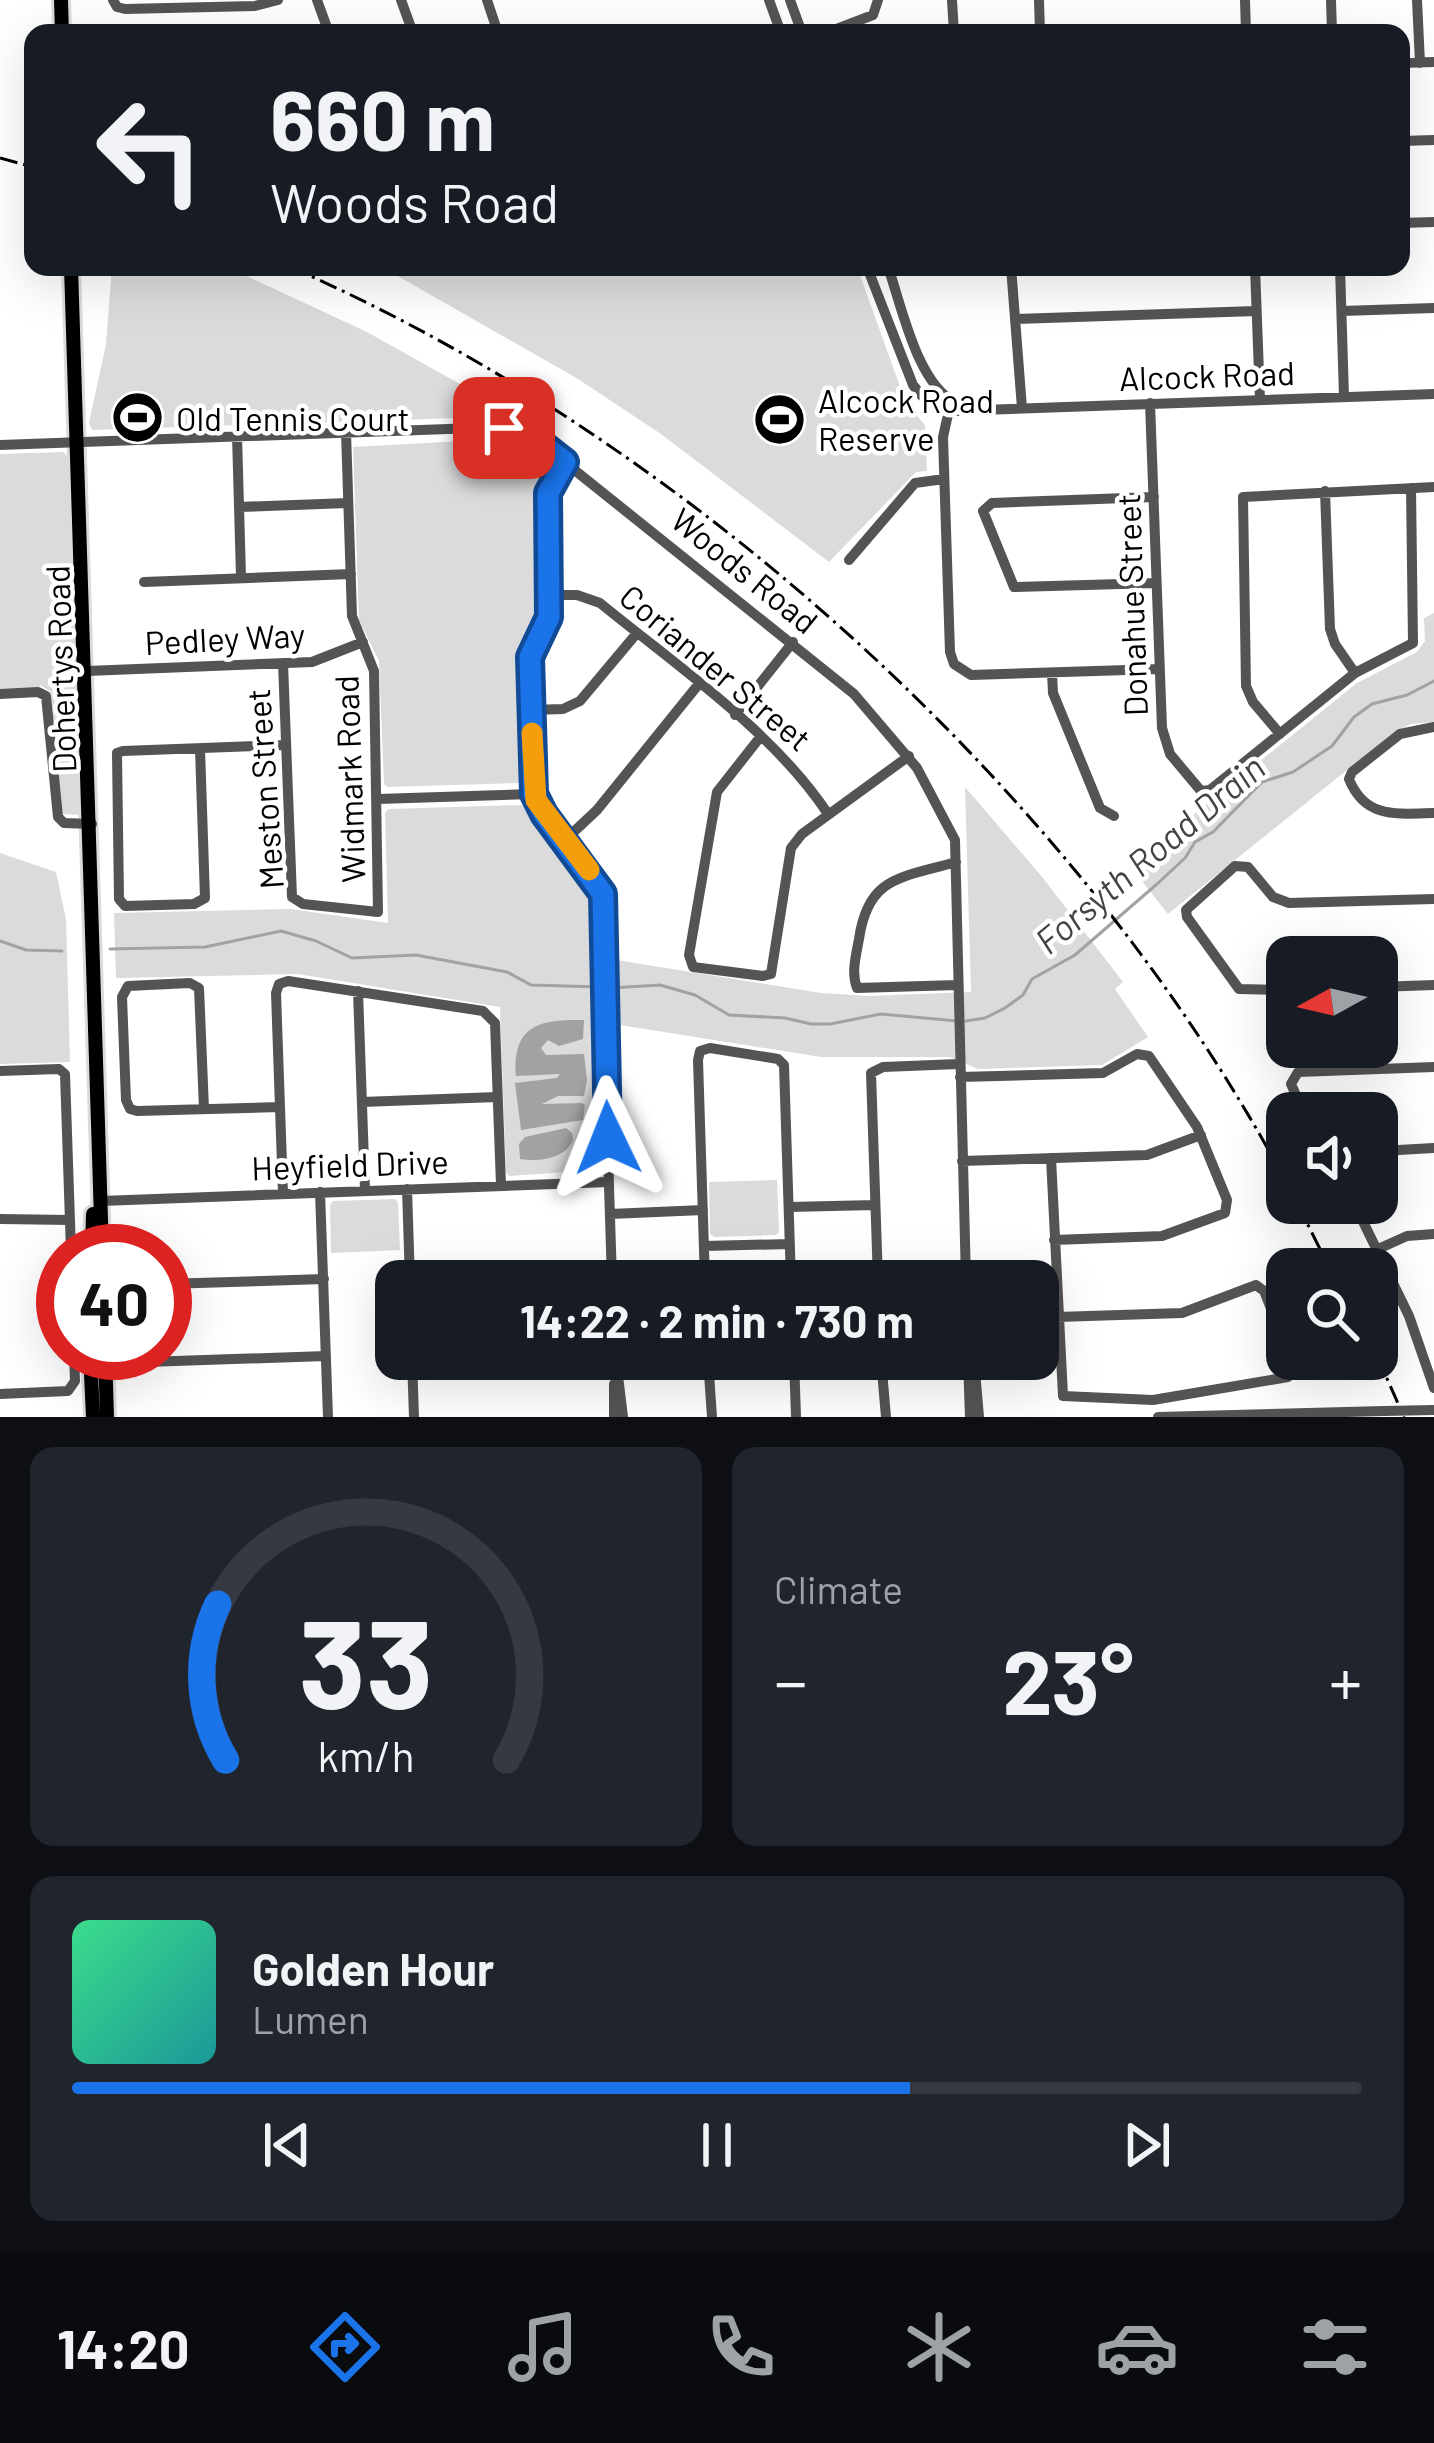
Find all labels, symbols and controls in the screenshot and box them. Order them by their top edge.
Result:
text: 660 m [270,67,495,168]
icon: left [72,72,228,228]
text: Woods Road [270,169,559,234]
street label: Alcock Road [1118,352,1296,398]
pin [453,377,555,479]
place label: Alcock Road Reserve [818,380,994,458]
sports icon: Old Tennis Court [109,390,165,446]
sports icon: Alcock Road Reserve [751,391,807,447]
icon: arrive [471,395,537,461]
place label: Old Tennis Court [176,398,409,438]
street label: Donahue Street [1107,493,1155,717]
street label: Woods Road [664,499,826,641]
street label: Dohertys Road [36,565,84,773]
street label: Coriander Street [612,575,820,759]
street label: Pedley Way [144,614,306,662]
street label: Widmark Road [325,675,373,883]
street label: Meston Street [237,687,291,891]
water label: Forsyth Road Drain [1025,744,1273,962]
north arrow [1266,936,1398,1068]
map controls [1266,936,1398,1380]
position arrow [545,1075,671,1201]
button: sound [1266,1092,1398,1224]
street label: Heyfield Drive [251,1141,449,1187]
speed limit sign: 40 [36,1224,192,1380]
button: search [1266,1248,1398,1380]
text: 14:22 · 2 min · 730 m [520,1293,914,1347]
text: Climate [774,1565,903,1612]
text: 33 [299,1584,433,1734]
text: 23° [1002,1625,1134,1733]
text: − [774,1640,807,1719]
text: + [1329,1640,1362,1719]
text: km/h [317,1728,415,1780]
text: Golden Hour [252,1941,494,1995]
text: Lumen [252,1995,369,2042]
icon: previous [254,2112,320,2178]
icon: pause [684,2112,750,2178]
icon: next [1114,2112,1180,2178]
icon: directions [303,2305,387,2389]
icon: music [501,2305,585,2389]
icon: phone [699,2305,783,2389]
icon: climate [897,2305,981,2389]
icon: car [1095,2305,1179,2389]
icon: filters [1293,2305,1377,2389]
text: 14:20 [57,2315,189,2380]

